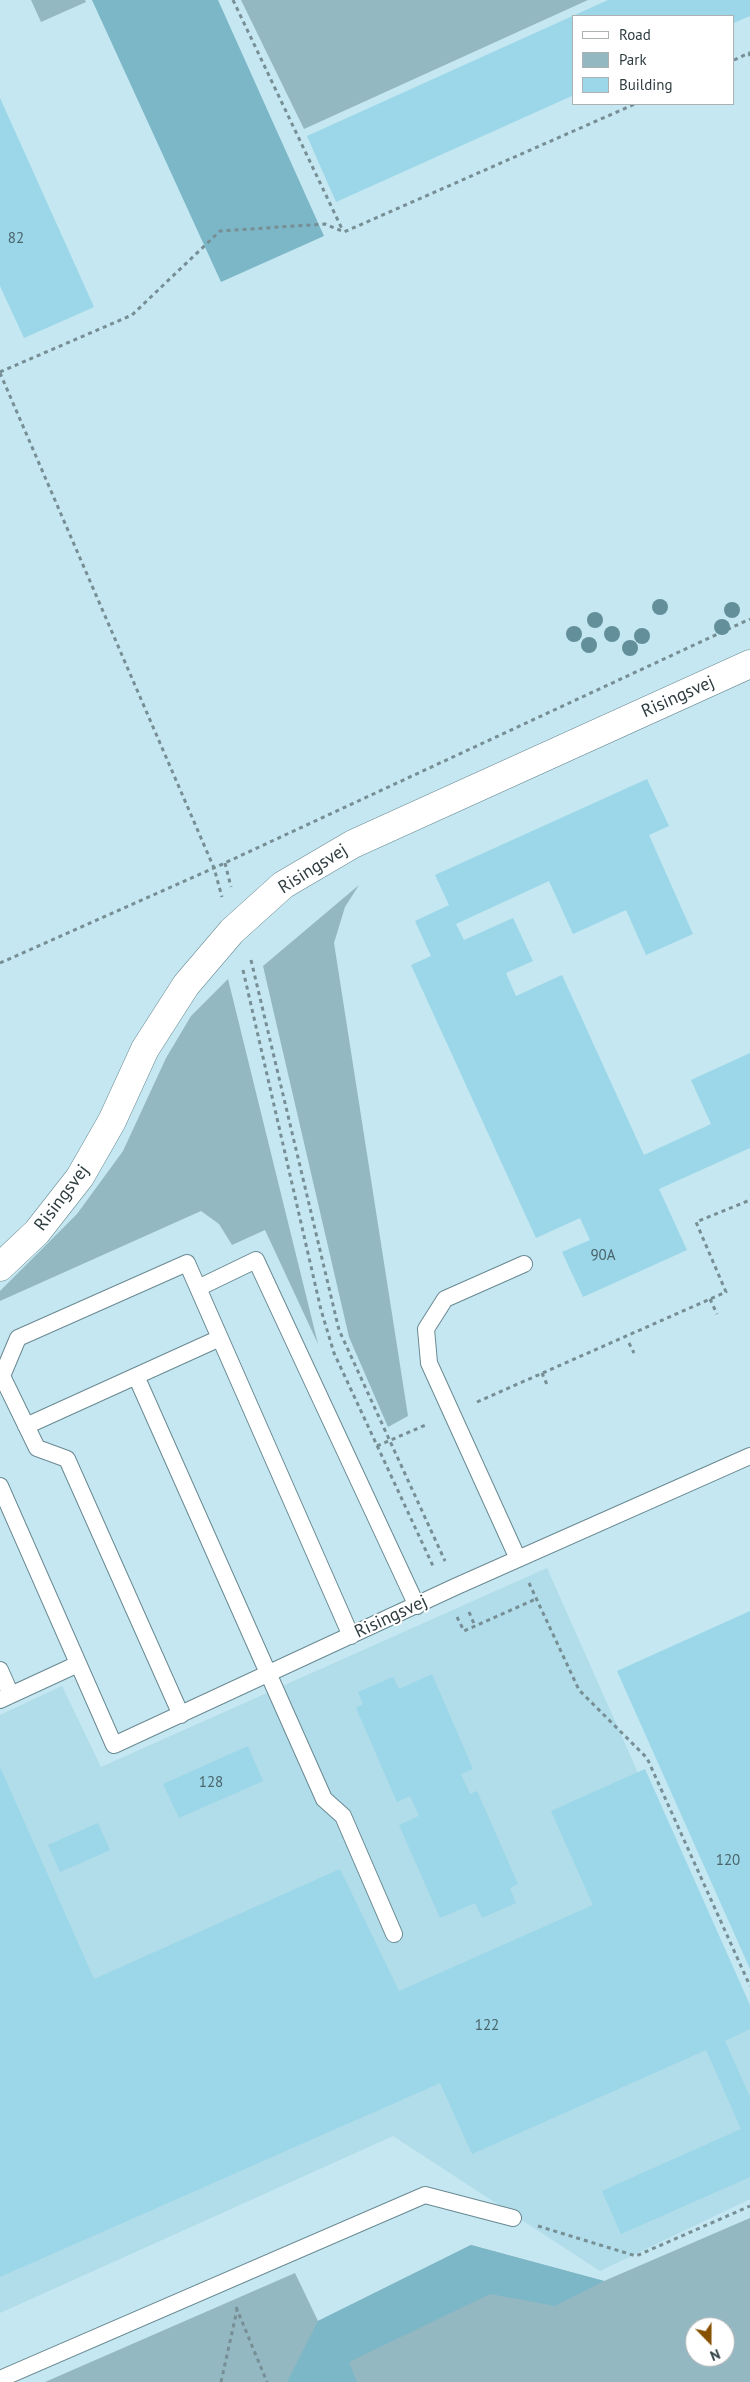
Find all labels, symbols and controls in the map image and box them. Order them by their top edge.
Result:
legend [572,15,735,105]
text: Road [619,25,651,44]
text: Park [619,50,647,69]
text: Building [619,75,673,94]
house number: 82 [8,230,24,248]
street label: Risingsvej [638,671,718,723]
street label: Risingsvej [274,839,352,899]
street label: Risingsvej [30,1161,94,1235]
house number: 90A [590,1247,616,1265]
street label: Risingsvej [351,1591,431,1643]
house number: 128 [199,1774,223,1792]
house number: 120 [716,1852,740,1870]
house number: 122 [475,2017,499,2035]
north arrow [685,2317,735,2367]
text: N [708,2345,723,2365]

